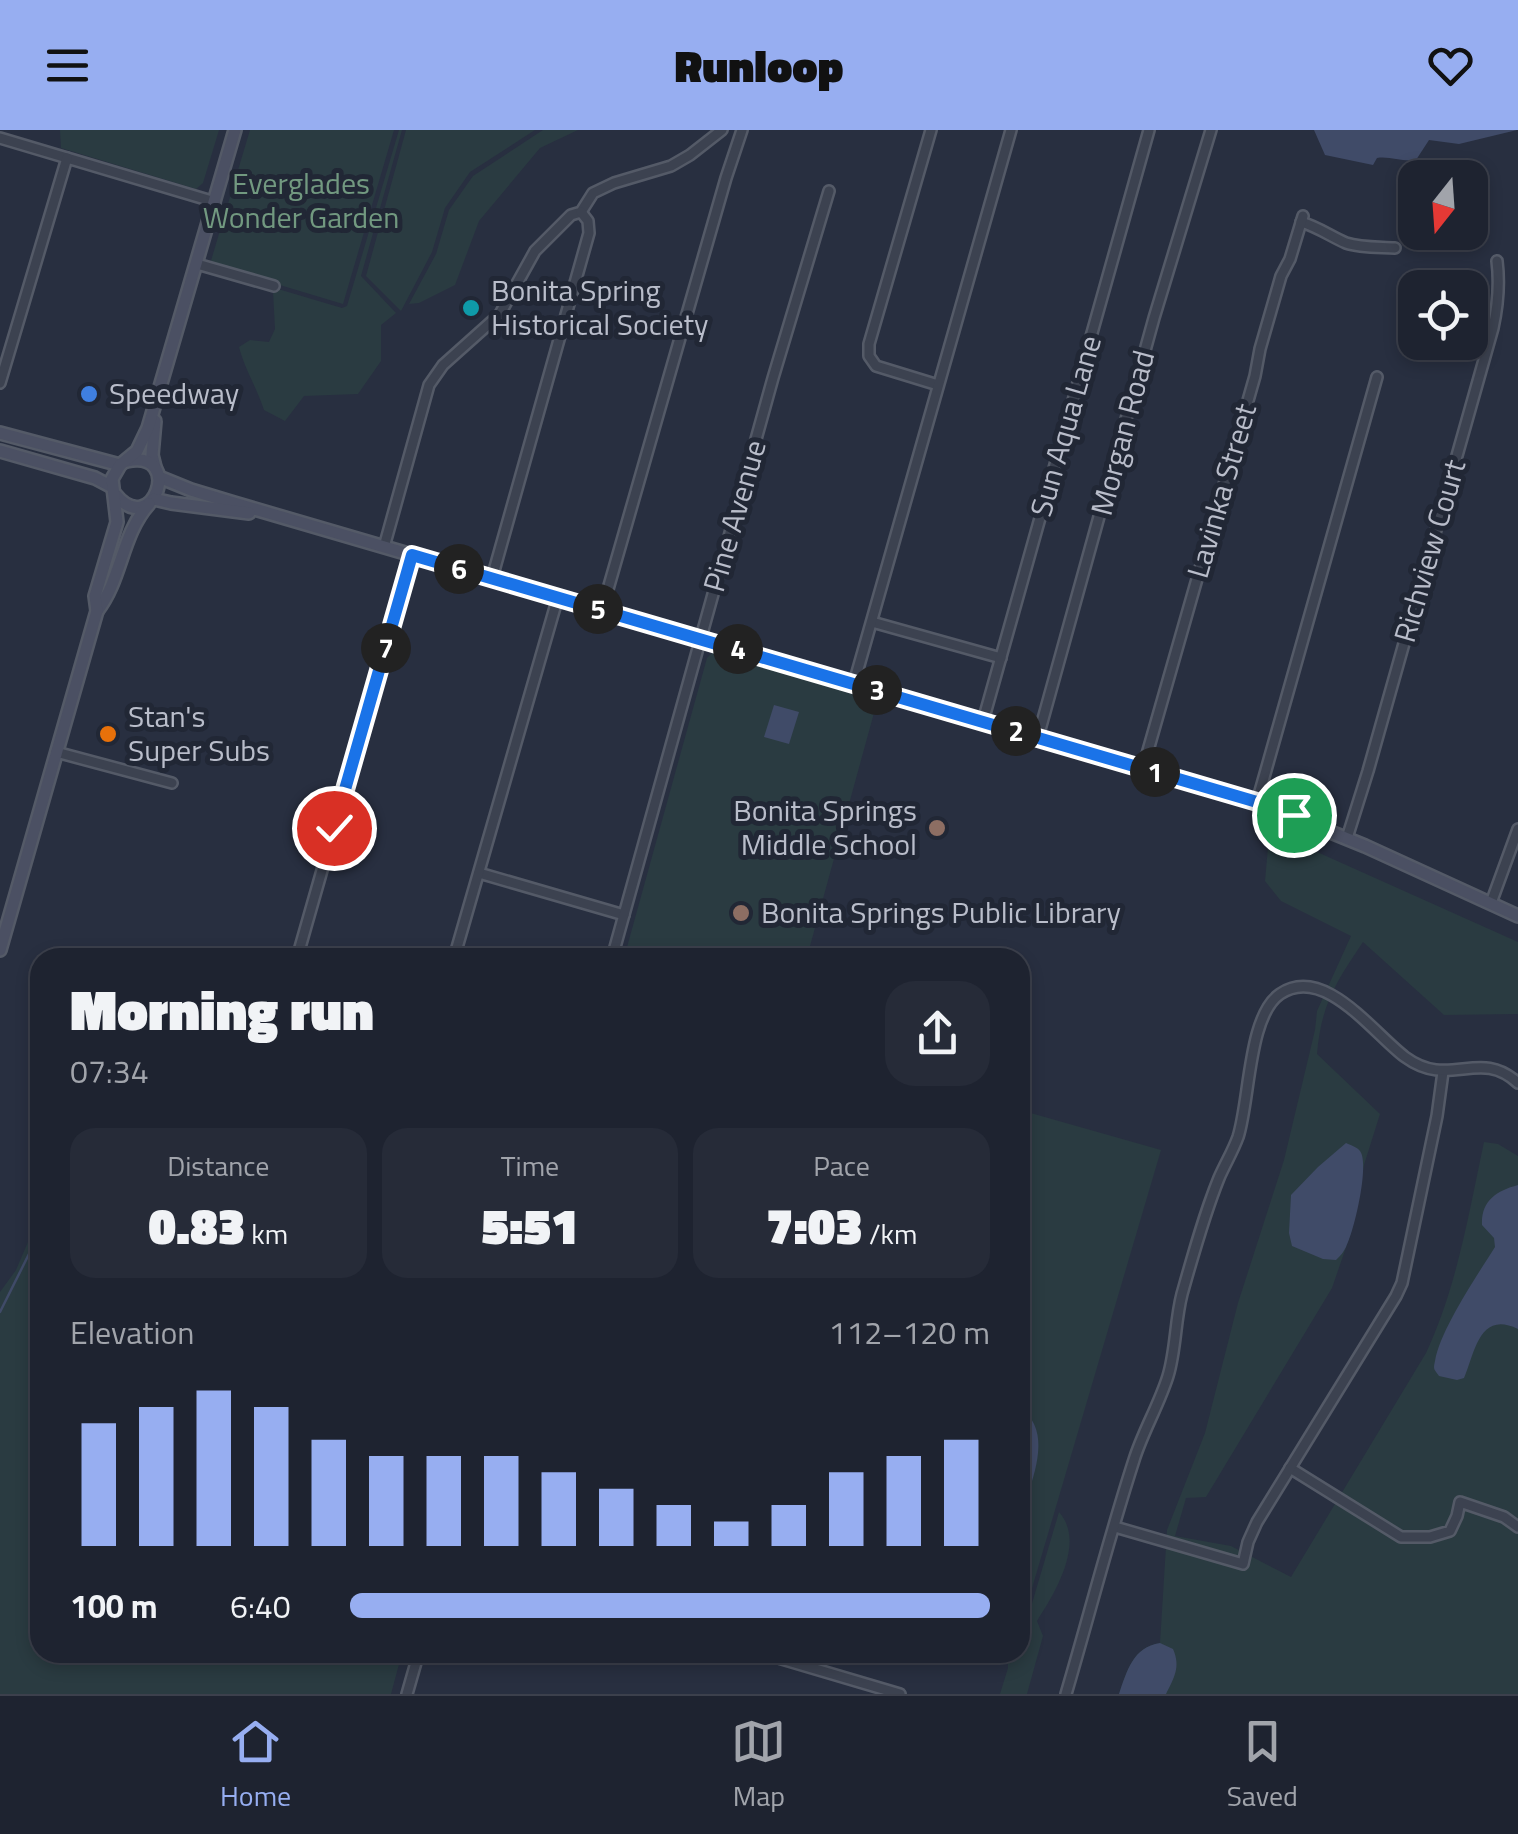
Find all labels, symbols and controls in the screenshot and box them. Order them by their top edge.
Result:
text: Runloop [675,31,843,99]
icon: menu [40,38,95,93]
icon: heart [1423,38,1478,93]
park label: Everglades Wonder Garden [203,160,399,240]
north arrow [1398,160,1488,250]
map controls [1398,160,1488,360]
place label: Bonita Spring Historical Society [491,267,709,347]
button: locate [1398,270,1488,360]
marker: Bonita Spring Historical Society [460,297,482,319]
street label: Sun Aqua Lane [1017,330,1113,522]
street label: Morgan Road [1078,345,1166,520]
place label: Speedway [109,370,239,416]
marker: Speedway [78,383,100,405]
street label: Lavinka Street [1174,398,1268,583]
street label: Pine Avenue [690,434,778,597]
street label: Richview Court [1381,453,1477,648]
pin: 6 [434,544,484,594]
text: 6 [451,547,467,590]
pin: 5 [573,584,623,634]
text: 5 [590,587,606,630]
pin: 7 [361,623,411,673]
pin: 4 [713,624,763,674]
text: 7 [378,626,394,669]
text: 4 [730,627,746,670]
pin: 3 [852,665,902,715]
text: 3 [869,668,885,711]
place label: Stan's Super Subs [128,693,270,773]
pin: 2 [991,706,1041,756]
text: 2 [1008,709,1024,752]
marker: Stan's Super Subs [97,723,119,745]
pin: 1 [1130,747,1180,797]
text: 1 [1147,750,1163,793]
pin [1252,773,1337,858]
pin [292,786,377,871]
place label: Bonita Springs Middle School [733,787,917,867]
icon: arrive [1267,788,1322,843]
icon: check [307,801,362,856]
marker: Bonita Springs Middle School [926,817,948,839]
place label: Bonita Springs Public Library [761,889,1121,935]
marker: Bonita Springs Public Library [730,902,752,924]
text: Morning run [70,968,374,1051]
button: share [885,981,990,1086]
text: 07:34 [70,1047,149,1095]
text: Distance [167,1144,269,1187]
text: Time [501,1144,559,1187]
text: Pace [813,1144,870,1187]
text: 0.83 [149,1187,245,1263]
text: 5:51 [482,1187,578,1263]
text: 7:03 [766,1187,863,1263]
text: km [245,1212,288,1255]
text: /km [863,1212,917,1255]
text: Elevation [70,1308,194,1356]
text: 112–120 m [828,1308,990,1356]
text: 100 m [70,1582,158,1630]
text: 6:40 [230,1582,291,1630]
tab: Home [220,1714,291,1817]
tab: Map [731,1714,786,1817]
tab: Saved [1227,1714,1298,1817]

